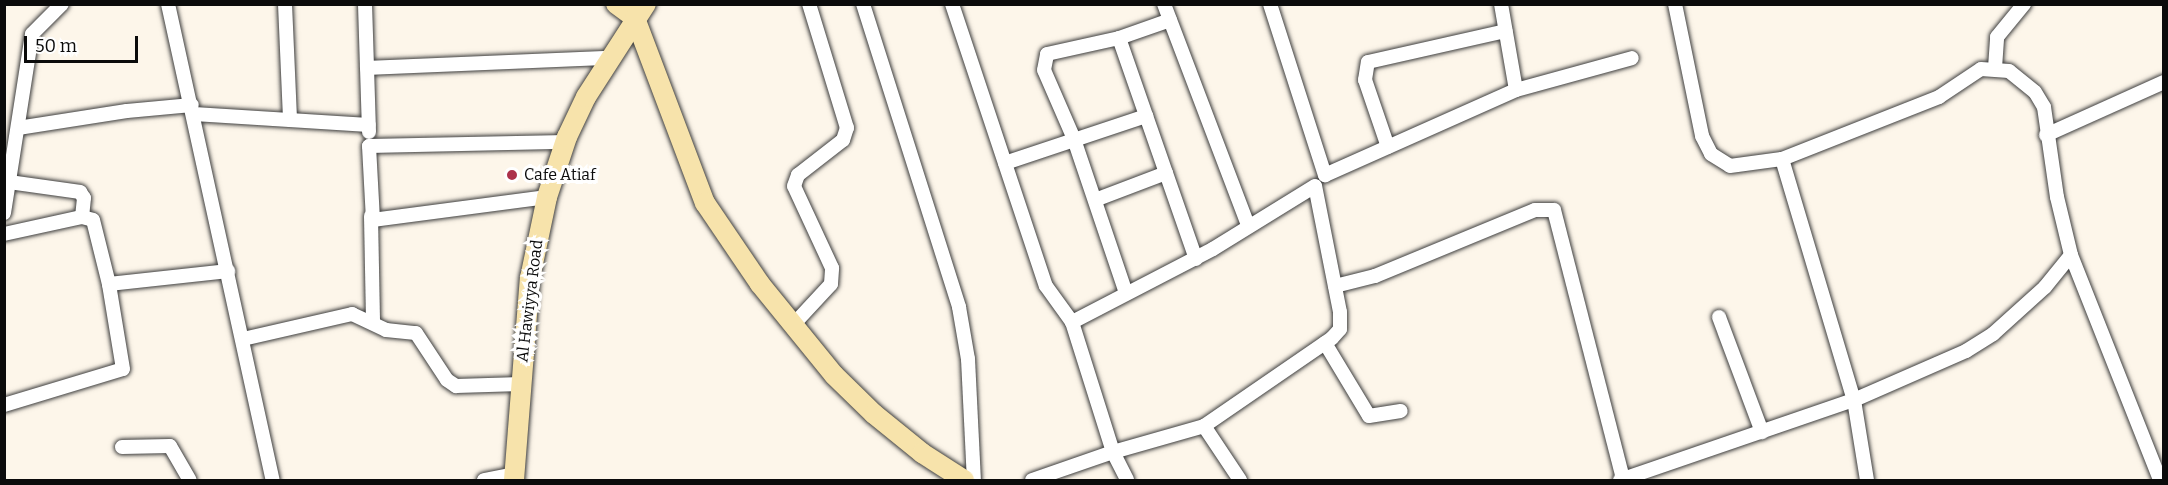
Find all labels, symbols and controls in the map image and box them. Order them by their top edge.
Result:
scale bar [27,24,141,62]
text: 50 m [35,35,77,57]
place label: Cafe Atiaf [524,165,596,185]
marker: Cafe Atiaf [505,168,519,182]
street label: Al Hawiyya Road [513,239,547,363]

